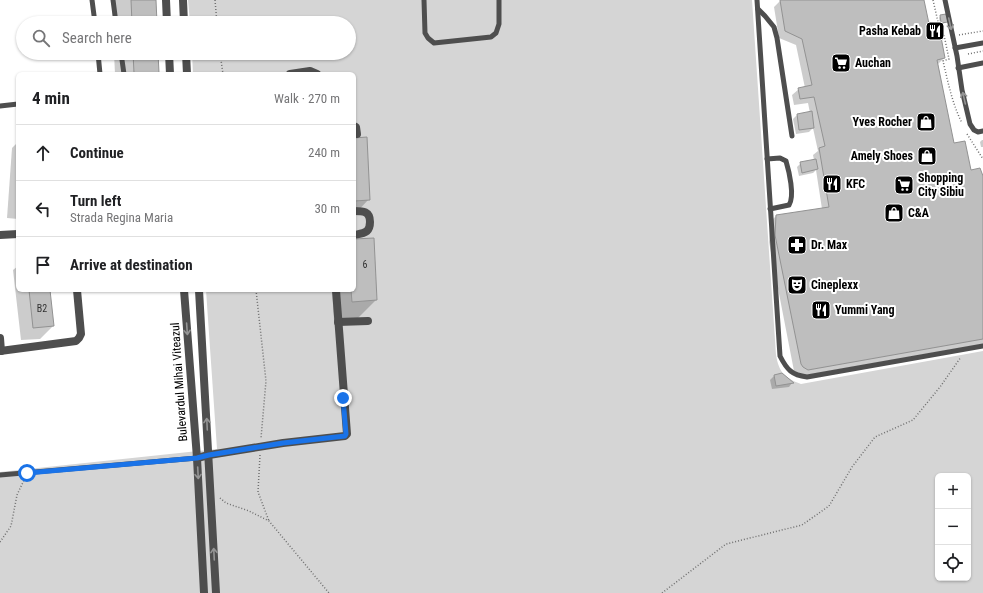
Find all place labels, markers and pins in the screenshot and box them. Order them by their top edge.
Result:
restaurant icon: Pasha Kebab [924,20,946,42]
place label: Pasha Kebab [859,24,921,38]
supermarket icon: Auchan [830,52,852,74]
place label: Auchan [855,56,891,70]
shop icon: Yves Rocher [915,111,937,133]
place label: Yves Rocher [853,115,912,129]
shop icon: Amely Shoes [916,145,938,167]
place label: Amely Shoes [851,149,914,163]
place label: Shopping City Sibiu [918,171,964,199]
restaurant icon: KFC [821,173,843,195]
supermarket icon: Shopping City Sibiu [893,174,915,196]
place label: KFC [846,177,865,191]
shop icon: C&A [883,202,905,224]
place label: C&A [908,206,930,220]
pharmacy icon: Dr. Max [786,234,808,256]
place label: Dr. Max [811,238,848,252]
theatre icon: Cineplexx [786,274,808,296]
place label: Cineplexx [811,278,859,292]
restaurant icon: Yummi Yang [810,299,832,321]
place label: Yummi Yang [835,303,895,317]

